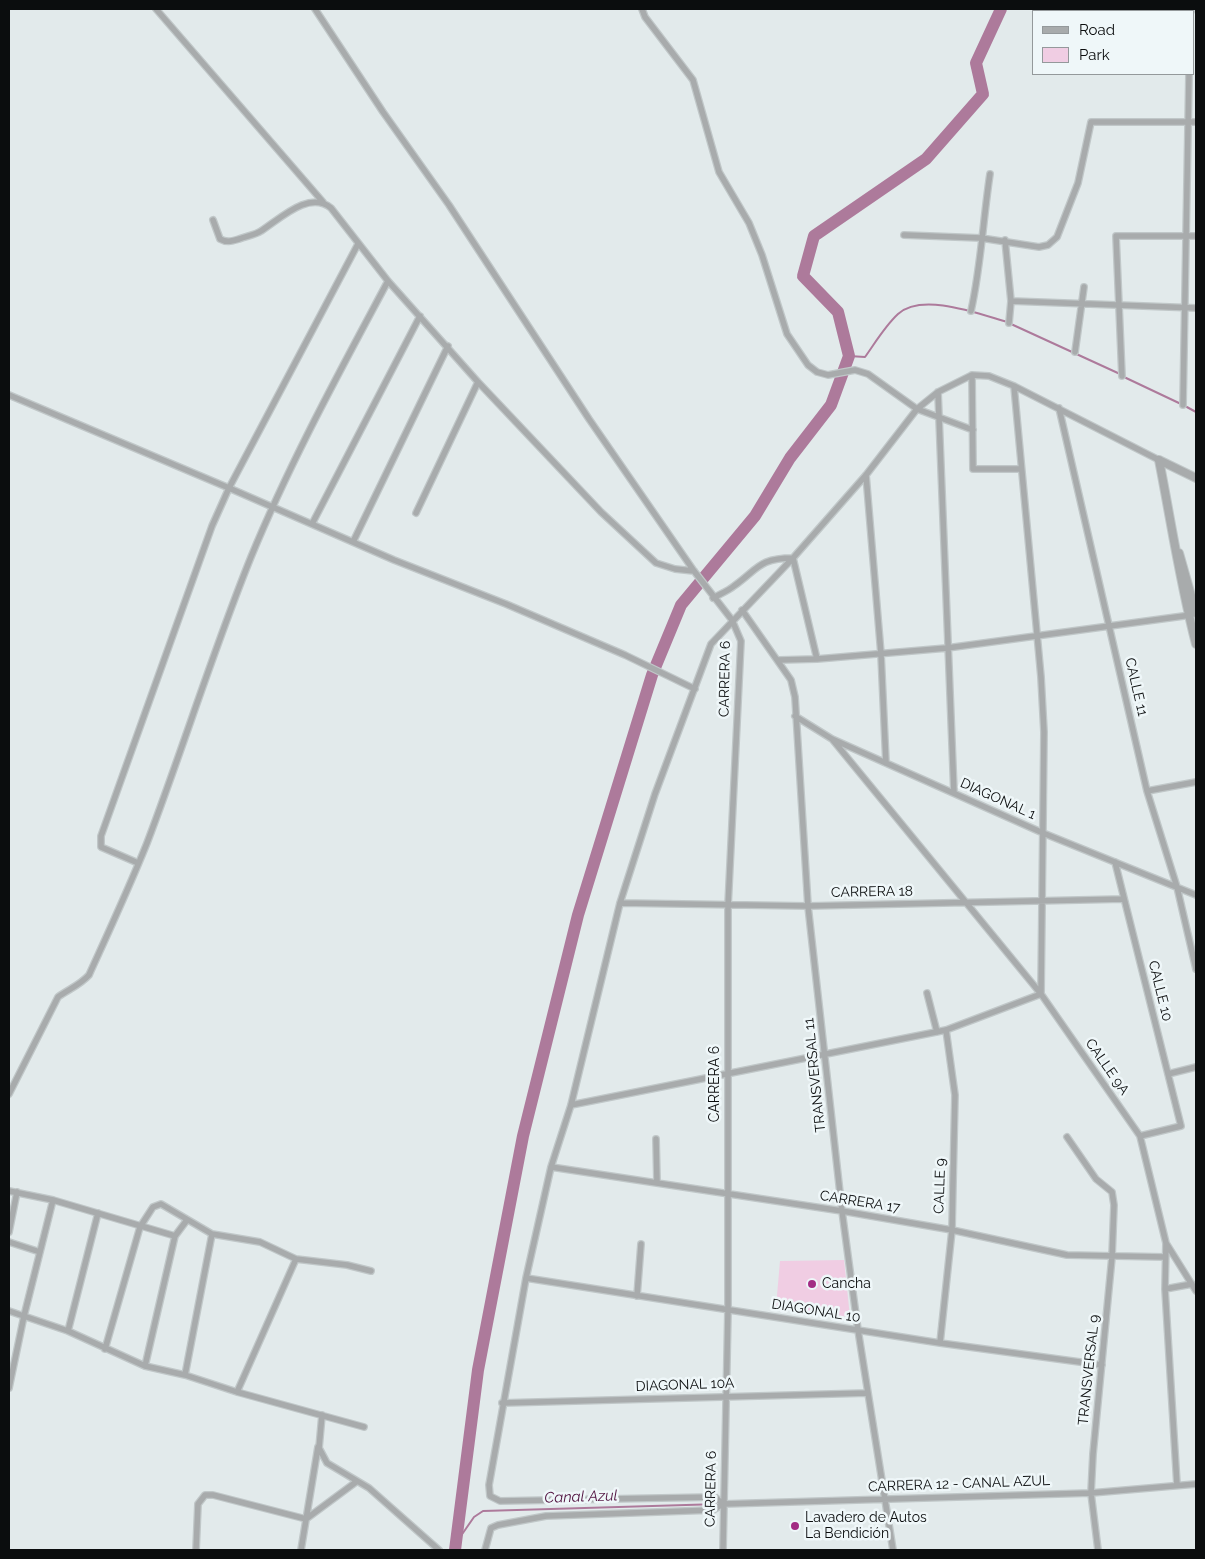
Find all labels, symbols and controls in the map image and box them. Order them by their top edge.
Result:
legend [1032,10,1195,75]
text: Road [1079,21,1115,39]
text: Park [1079,46,1110,64]
street label: CARRERA 6 [716,641,734,717]
street label: CALLE 11 [1121,656,1151,718]
street label: DIAGONAL 1 [958,775,1038,823]
street label: CARRERA 18 [831,883,913,901]
street label: CALLE 10 [1144,959,1176,1023]
street label: TRANSVERSAL 11 [801,1017,829,1133]
street label: CALLE 9A [1081,1036,1133,1098]
street label: CARRERA 6 [707,1046,723,1122]
street label: CALLE 9 [931,1158,949,1214]
street label: CARRERA 17 [819,1187,901,1217]
place label: Cancha [822,1276,871,1292]
marker: Cancha [806,1278,818,1290]
street label: DIAGONAL 10 [770,1296,862,1326]
street label: TRANSVERSAL 9 [1075,1314,1103,1426]
street label: DIAGONAL 10A [635,1375,735,1395]
street label: CARRERA 6 [702,1451,720,1527]
street label: CARRERA 12 - CANAL AZUL [868,1472,1050,1496]
water label: Canal Azul [544,1487,618,1507]
place label: Lavadero de Autos La Bendición [805,1510,927,1542]
marker: Lavadero de Autos La Bendición [789,1520,801,1532]

